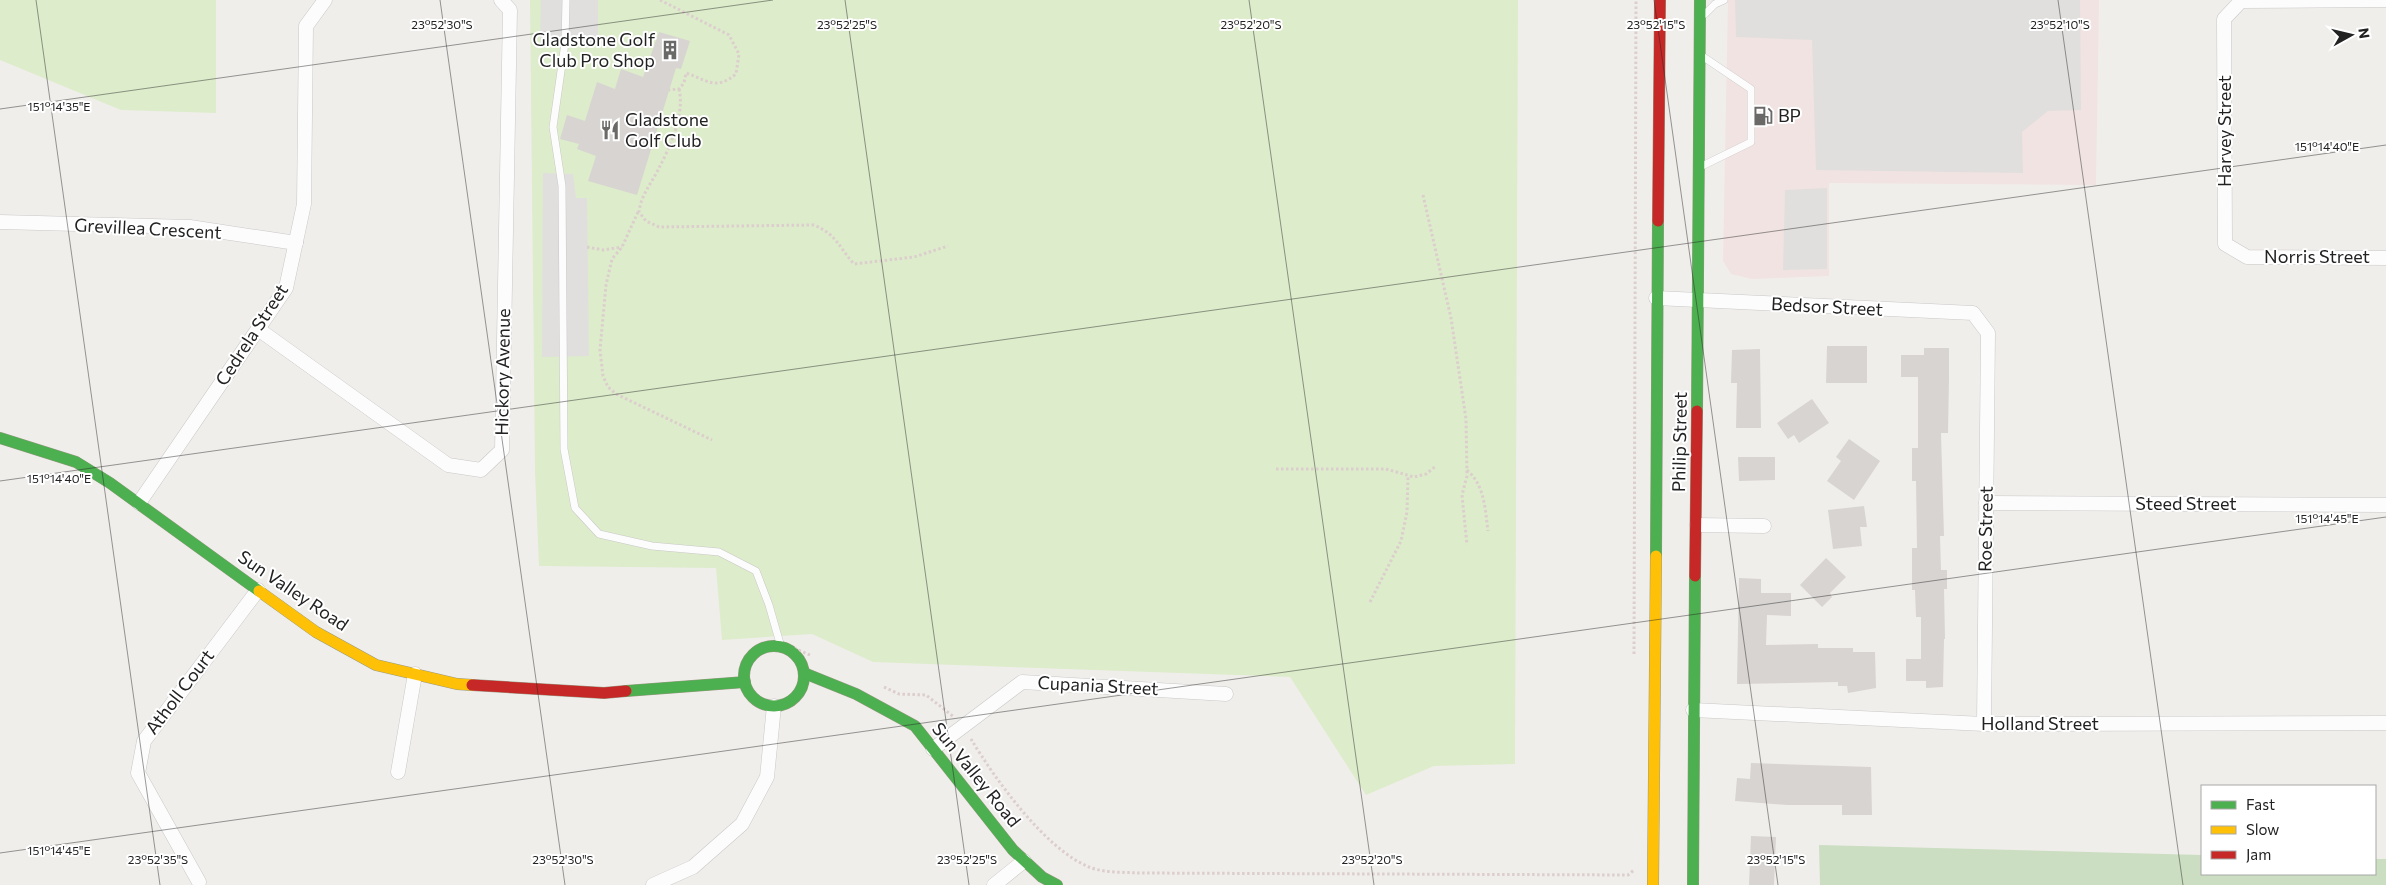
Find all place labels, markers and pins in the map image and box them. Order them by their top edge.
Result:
place label: Gladstone Golf Club Pro Shop [532,28,656,71]
building icon: Gladstone Golf Club Pro Shop [659,39,681,61]
place label: BP [1778,104,1801,126]
fuel station icon: BP [1752,105,1774,127]
place label: Gladstone Golf Club [625,108,709,151]
restaurant icon: Gladstone Golf Club [599,119,621,141]

